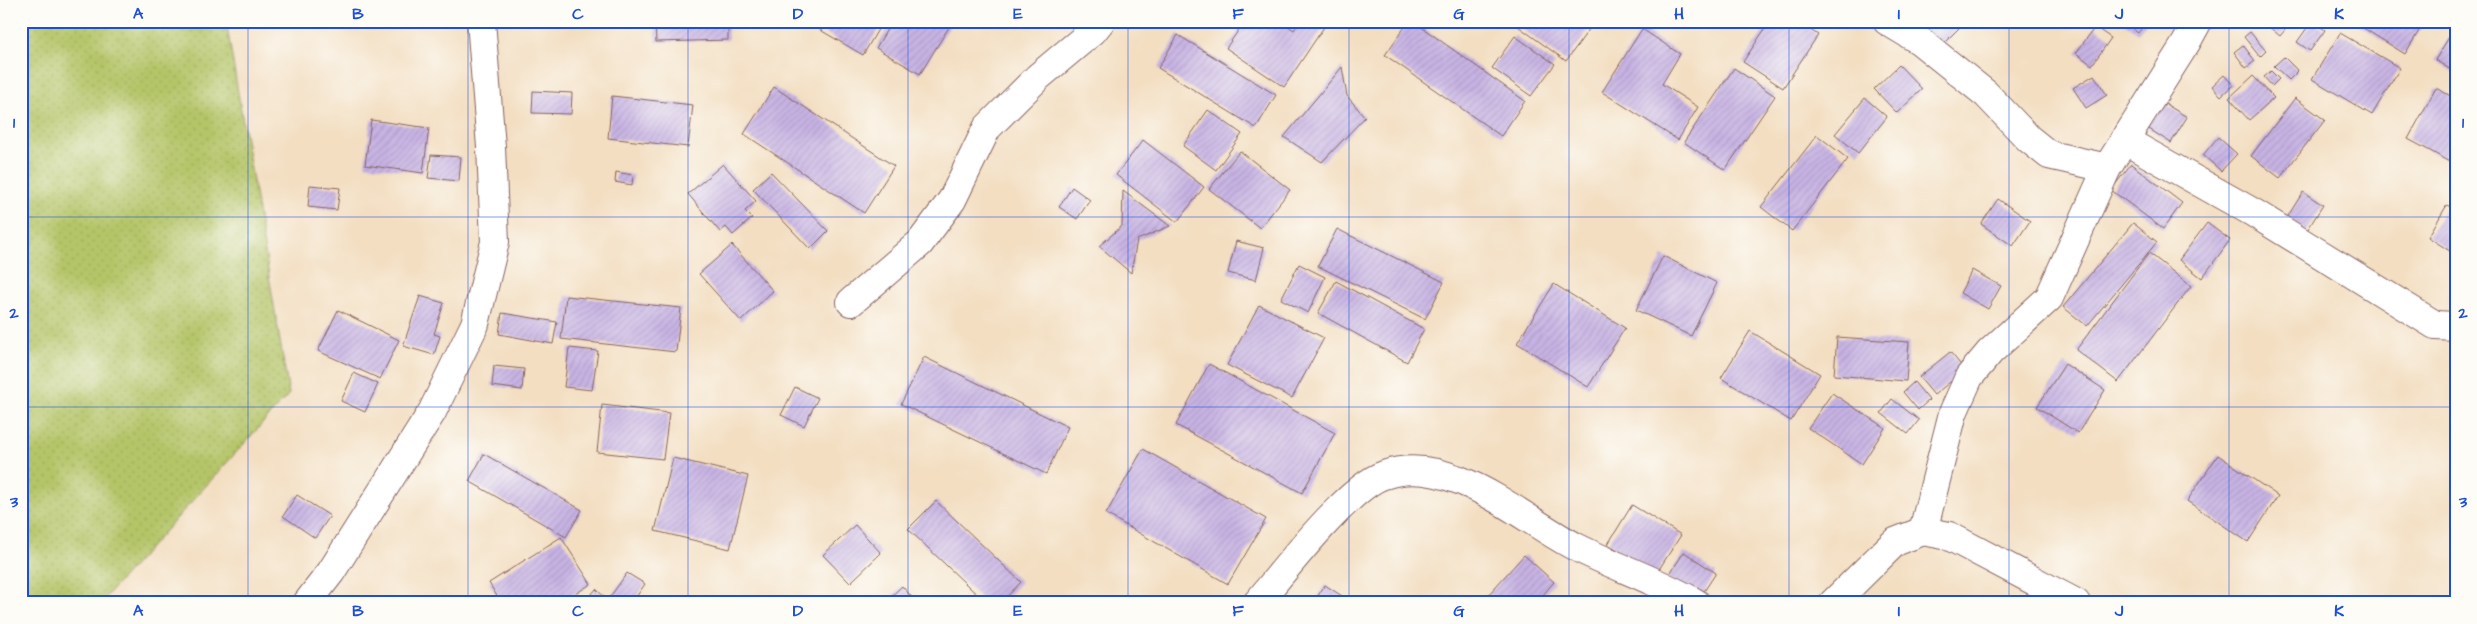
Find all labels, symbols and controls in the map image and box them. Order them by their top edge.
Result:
text: A [133,3,144,25]
text: B [352,3,364,25]
text: C [572,3,584,25]
text: D [793,3,804,25]
text: E [1013,3,1023,25]
text: F [1232,3,1244,25]
text: G [1453,3,1465,25]
text: H [1674,3,1684,25]
text: I [1898,3,1900,25]
text: J [2114,3,2124,25]
text: K [2334,3,2344,25]
text: 1 [13,112,16,134]
text: 1 [2462,112,2465,134]
text: 2 [8,302,19,324]
text: 2 [2457,302,2468,324]
text: 3 [9,491,19,513]
text: 3 [2458,491,2468,513]
text: A [133,600,144,622]
text: B [352,600,364,622]
text: C [572,600,584,622]
text: D [793,600,804,622]
text: E [1013,600,1023,622]
text: F [1232,600,1244,622]
text: G [1453,600,1465,622]
text: H [1674,600,1684,622]
text: I [1898,600,1900,622]
text: J [2114,600,2124,622]
text: K [2334,600,2344,622]

